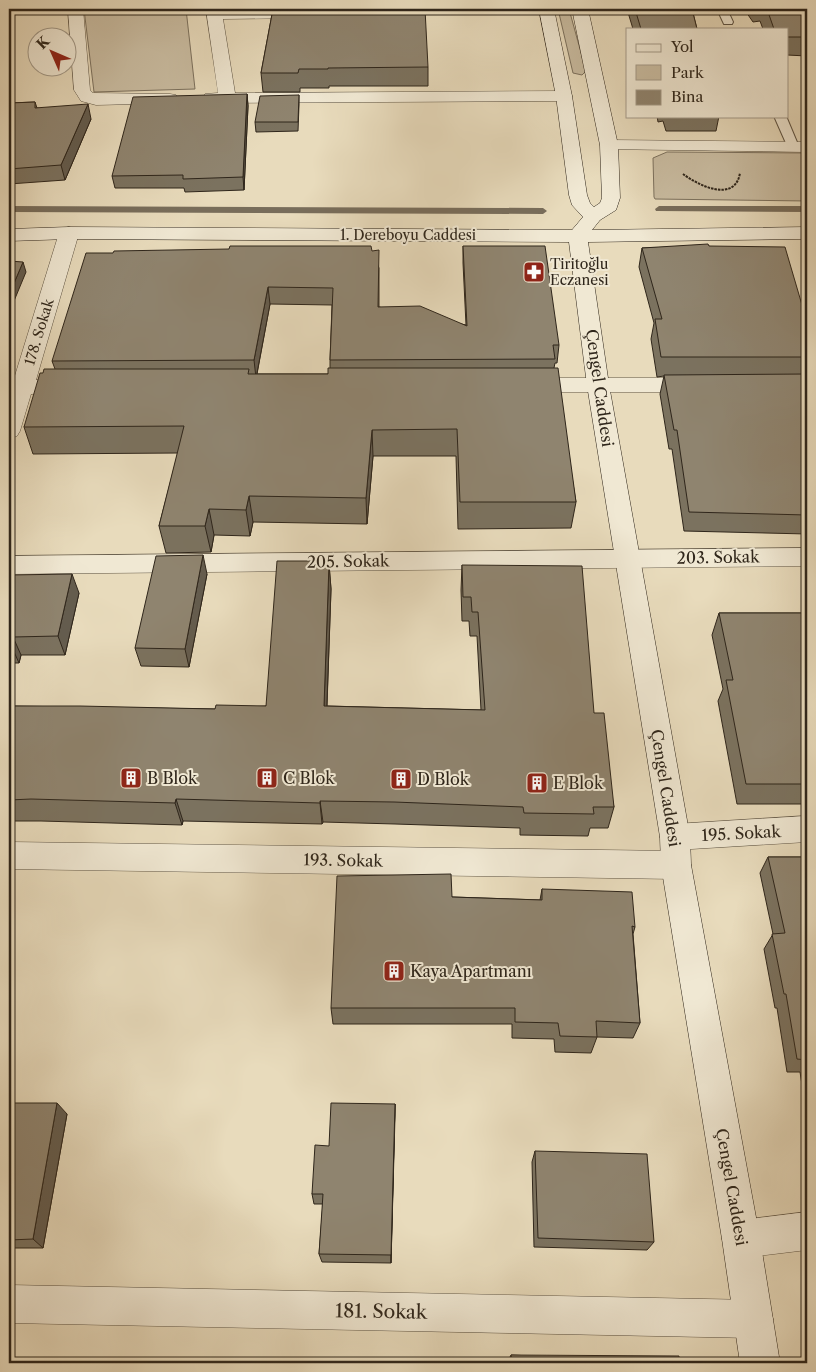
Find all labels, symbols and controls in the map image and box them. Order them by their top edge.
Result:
north arrow [28,28,78,78]
legend [626,28,788,118]
text: K [32,32,54,53]
text: Yol [670,37,694,56]
text: Park [671,63,705,82]
text: Bina [671,87,703,106]
street label: 1. Dereboyu Caddesi [340,226,476,244]
place label: Tiritoğlu Eczanesi [550,255,609,289]
pharmacy icon: Tiritoğlu Eczanesi [522,260,546,284]
street label: 178. Sokak [20,296,58,367]
street label: Çengel Caddesi [582,328,618,448]
street label: 203. Sokak [677,546,760,568]
street label: 205. Sokak [307,550,390,572]
street label: Çengel Caddesi [647,728,685,848]
building icon: B Blok [119,766,143,790]
building icon: C Blok [255,766,279,790]
building icon: D Blok [389,767,413,791]
place label: B Blok [147,768,198,788]
place label: C Blok [283,768,335,788]
place label: D Blok [417,769,470,789]
building icon: E Blok [525,771,549,795]
place label: E Blok [553,773,604,793]
street label: 195. Sokak [701,821,782,845]
street label: 193. Sokak [303,849,384,871]
building icon: Kaya Apartmanı [382,959,406,983]
place label: Kaya Apartmanı [410,961,532,981]
street label: Çengel Caddesi [712,1127,752,1247]
street label: 181. Sokak [335,1299,428,1324]

